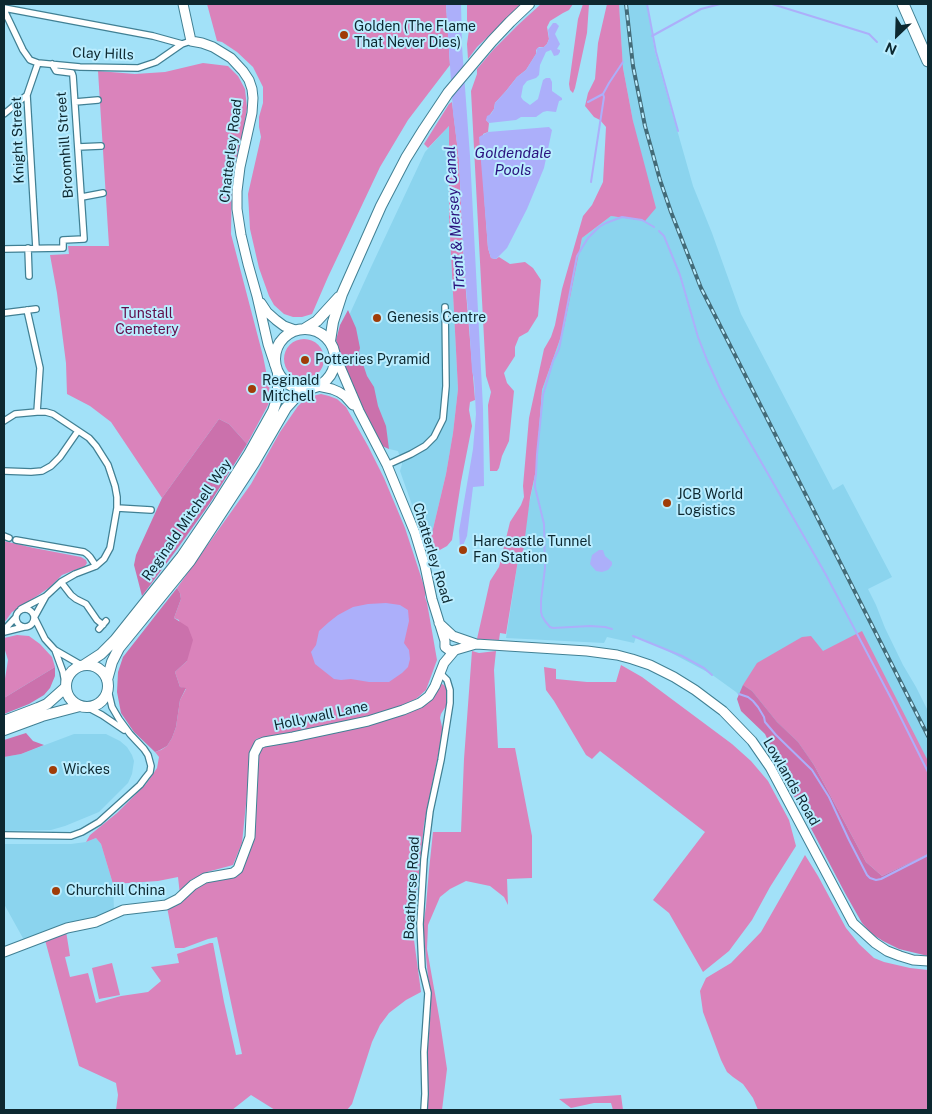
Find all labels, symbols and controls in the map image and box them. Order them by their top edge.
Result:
north arrow [872,10,922,60]
place label: Golden (The Flame That Never Dies) [354,19,476,52]
marker: Golden (The Flame That Never Dies) [338,29,350,41]
text: N [883,39,899,58]
street label: Clay Hills [72,45,134,63]
street label: Broomhill Street [53,91,77,199]
street label: Knight Street [8,96,28,184]
street label: Chatterley Road [216,98,246,204]
water label: Goldendale Pools [475,144,551,179]
water label: Trent & Mersey Canal [441,145,469,291]
park label: Tunstall Cemetery [115,306,179,338]
place label: Genesis Centre [387,310,486,326]
marker: Genesis Centre [371,312,383,324]
place label: Potteries Pyramid [315,352,430,368]
marker: Potteries Pyramid [299,354,311,366]
place label: Reginald Mitchell [262,373,319,406]
marker: Reginald Mitchell [246,383,258,395]
street label: Reginald Mitchell Way [139,456,235,584]
place label: JCB World Logistics [677,487,743,520]
marker: JCB World Logistics [661,497,673,509]
street label: Chatterley Road [409,501,455,605]
place label: Harecastle Tunnel Fan Station [473,534,592,566]
marker: Harecastle Tunnel Fan Station [457,544,469,556]
street label: Hollywall Lane [272,698,370,734]
street label: Lowlands Road [759,735,823,829]
place label: Wickes [63,762,110,778]
marker: Wickes [47,764,59,776]
street label: Boathorse Road [401,836,423,940]
place label: Churchill China [66,883,165,899]
marker: Churchill China [50,885,62,897]

